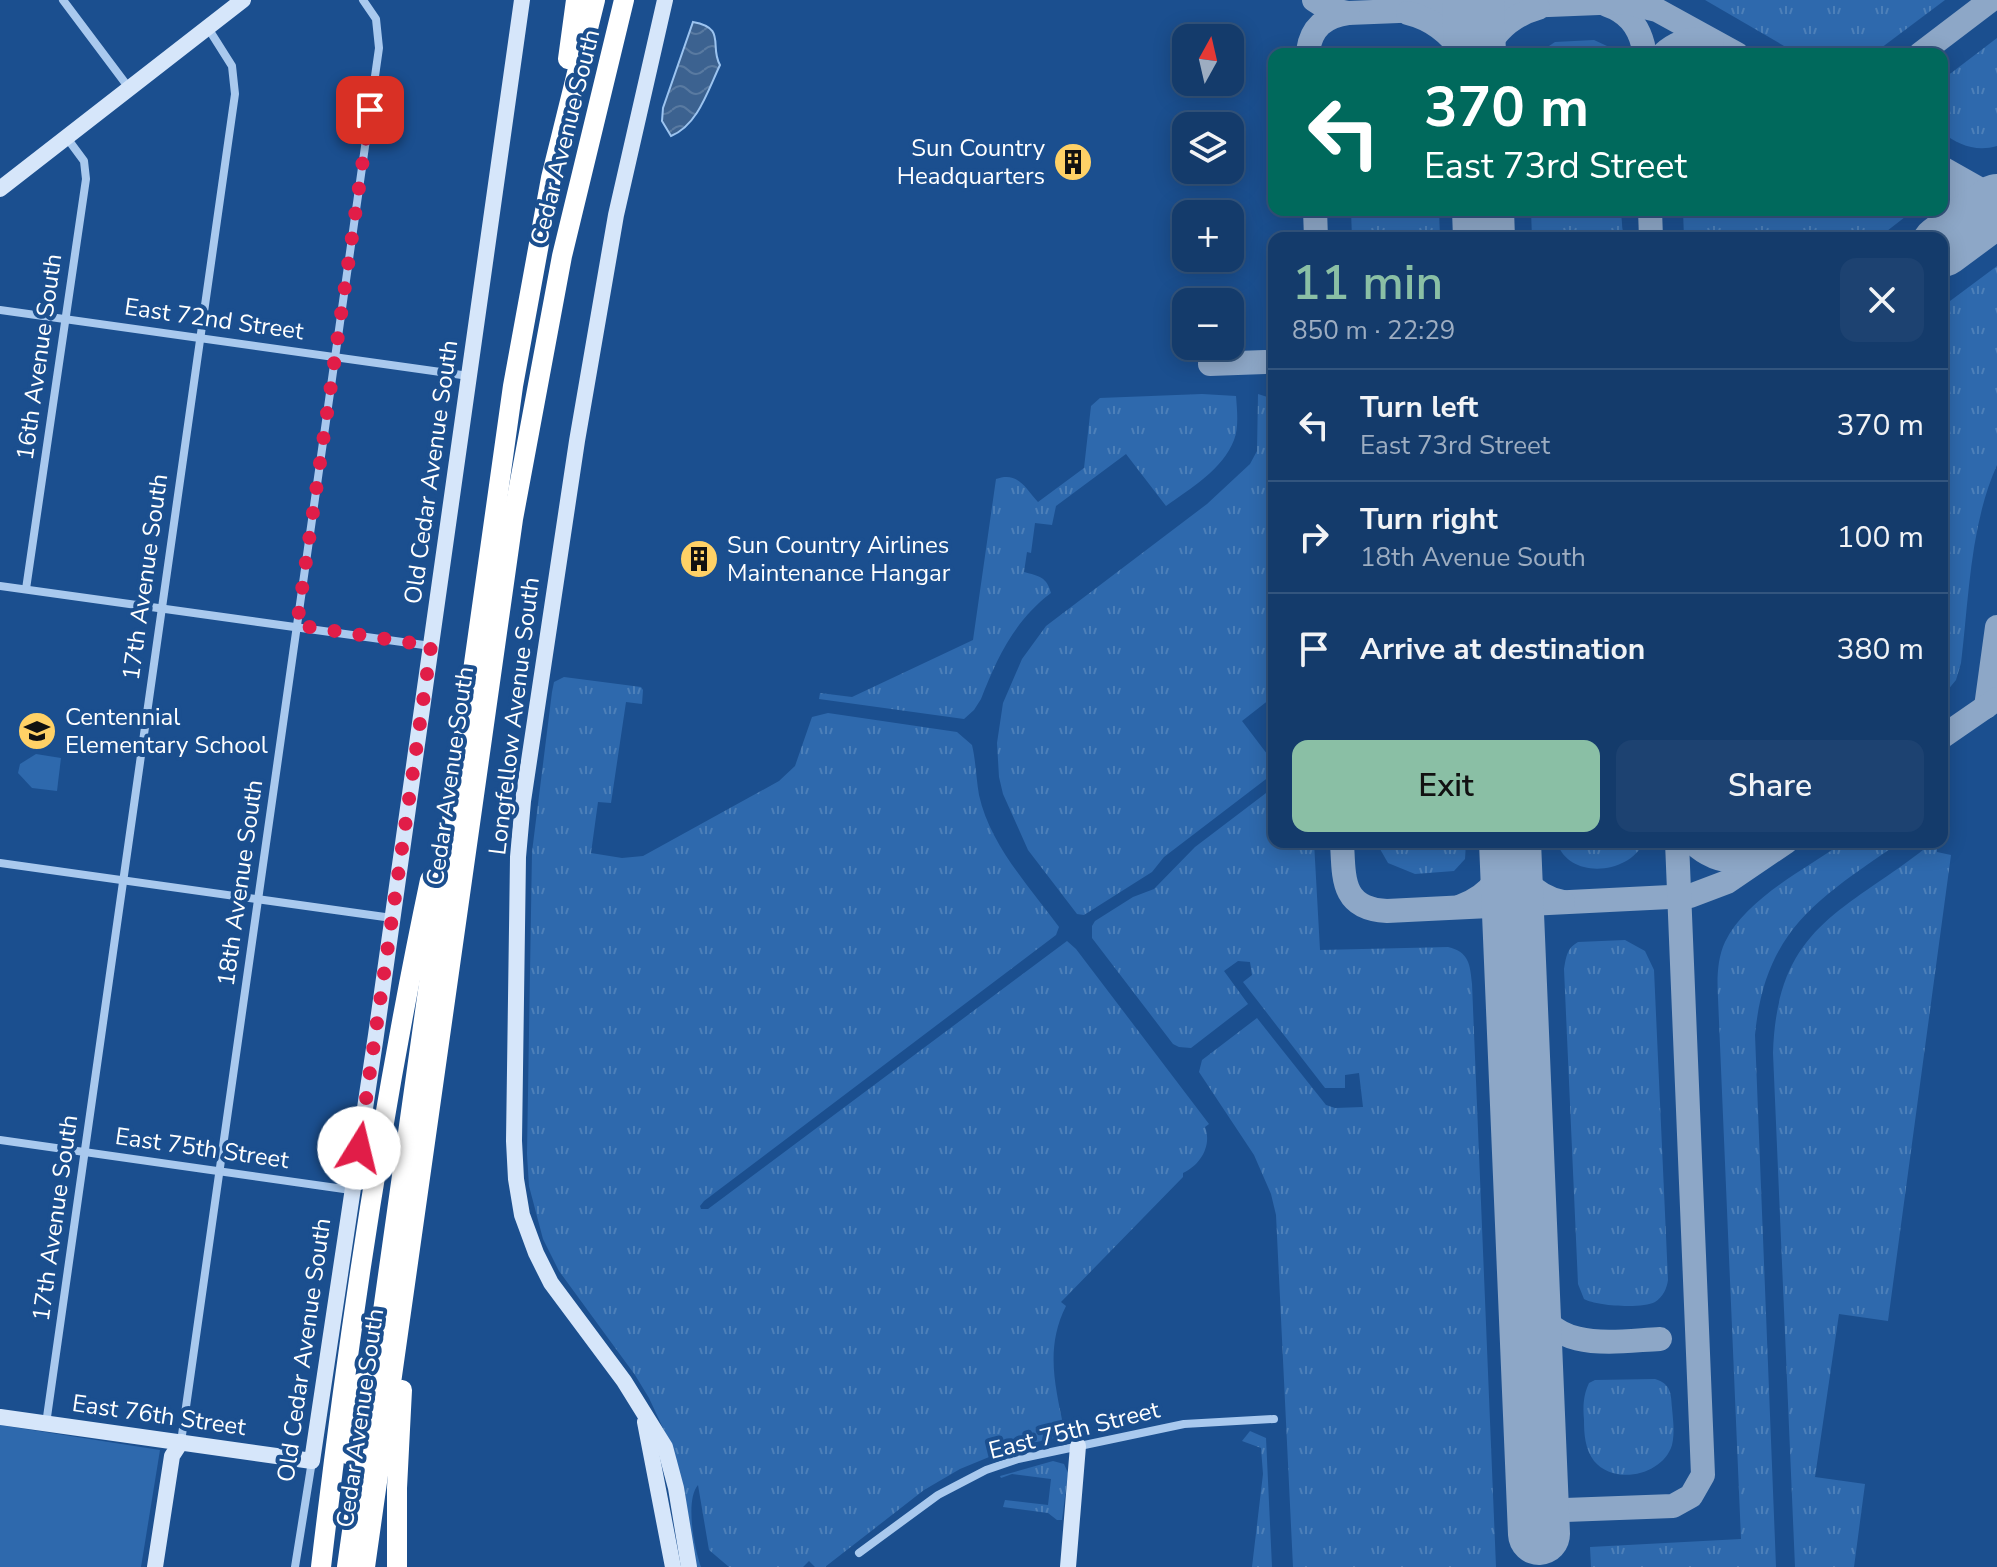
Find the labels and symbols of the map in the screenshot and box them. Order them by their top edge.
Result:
north arrow [1172,24,1244,96]
street label: Cedar Avenue South [523,26,607,248]
pin [336,76,404,144]
place label: Sun Country Headquarters [897,132,1046,192]
building icon: Sun Country Headquarters [1052,141,1094,183]
street label: 16th Avenue South [9,252,69,462]
street label: East 72nd Street [122,291,306,347]
street label: Old Cedar Avenue South [397,338,465,606]
street label: 17th Avenue South [115,472,175,682]
place label: Sun Country Airlines Maintenance Hangar [727,529,951,589]
building icon: Sun Country Airlines Maintenance Hangar [678,538,720,580]
street label: Longfellow Avenue South [481,575,547,857]
street label: Cedar Avenue South [419,664,481,888]
place label: Centennial Elementary School [65,701,268,761]
school or university icon: Centennial Elementary School [16,710,58,752]
street label: 18th Avenue South [210,778,270,988]
position arrow [317,1106,401,1190]
street label: 17th Avenue South [25,1113,85,1323]
street label: East 75th Street [113,1120,291,1176]
street label: Old Cedar Avenue South [270,1216,338,1484]
street label: Cedar Avenue South [329,1306,391,1530]
street label: East 76th Street [70,1387,248,1443]
street label: East 75th Street [985,1393,1163,1467]

